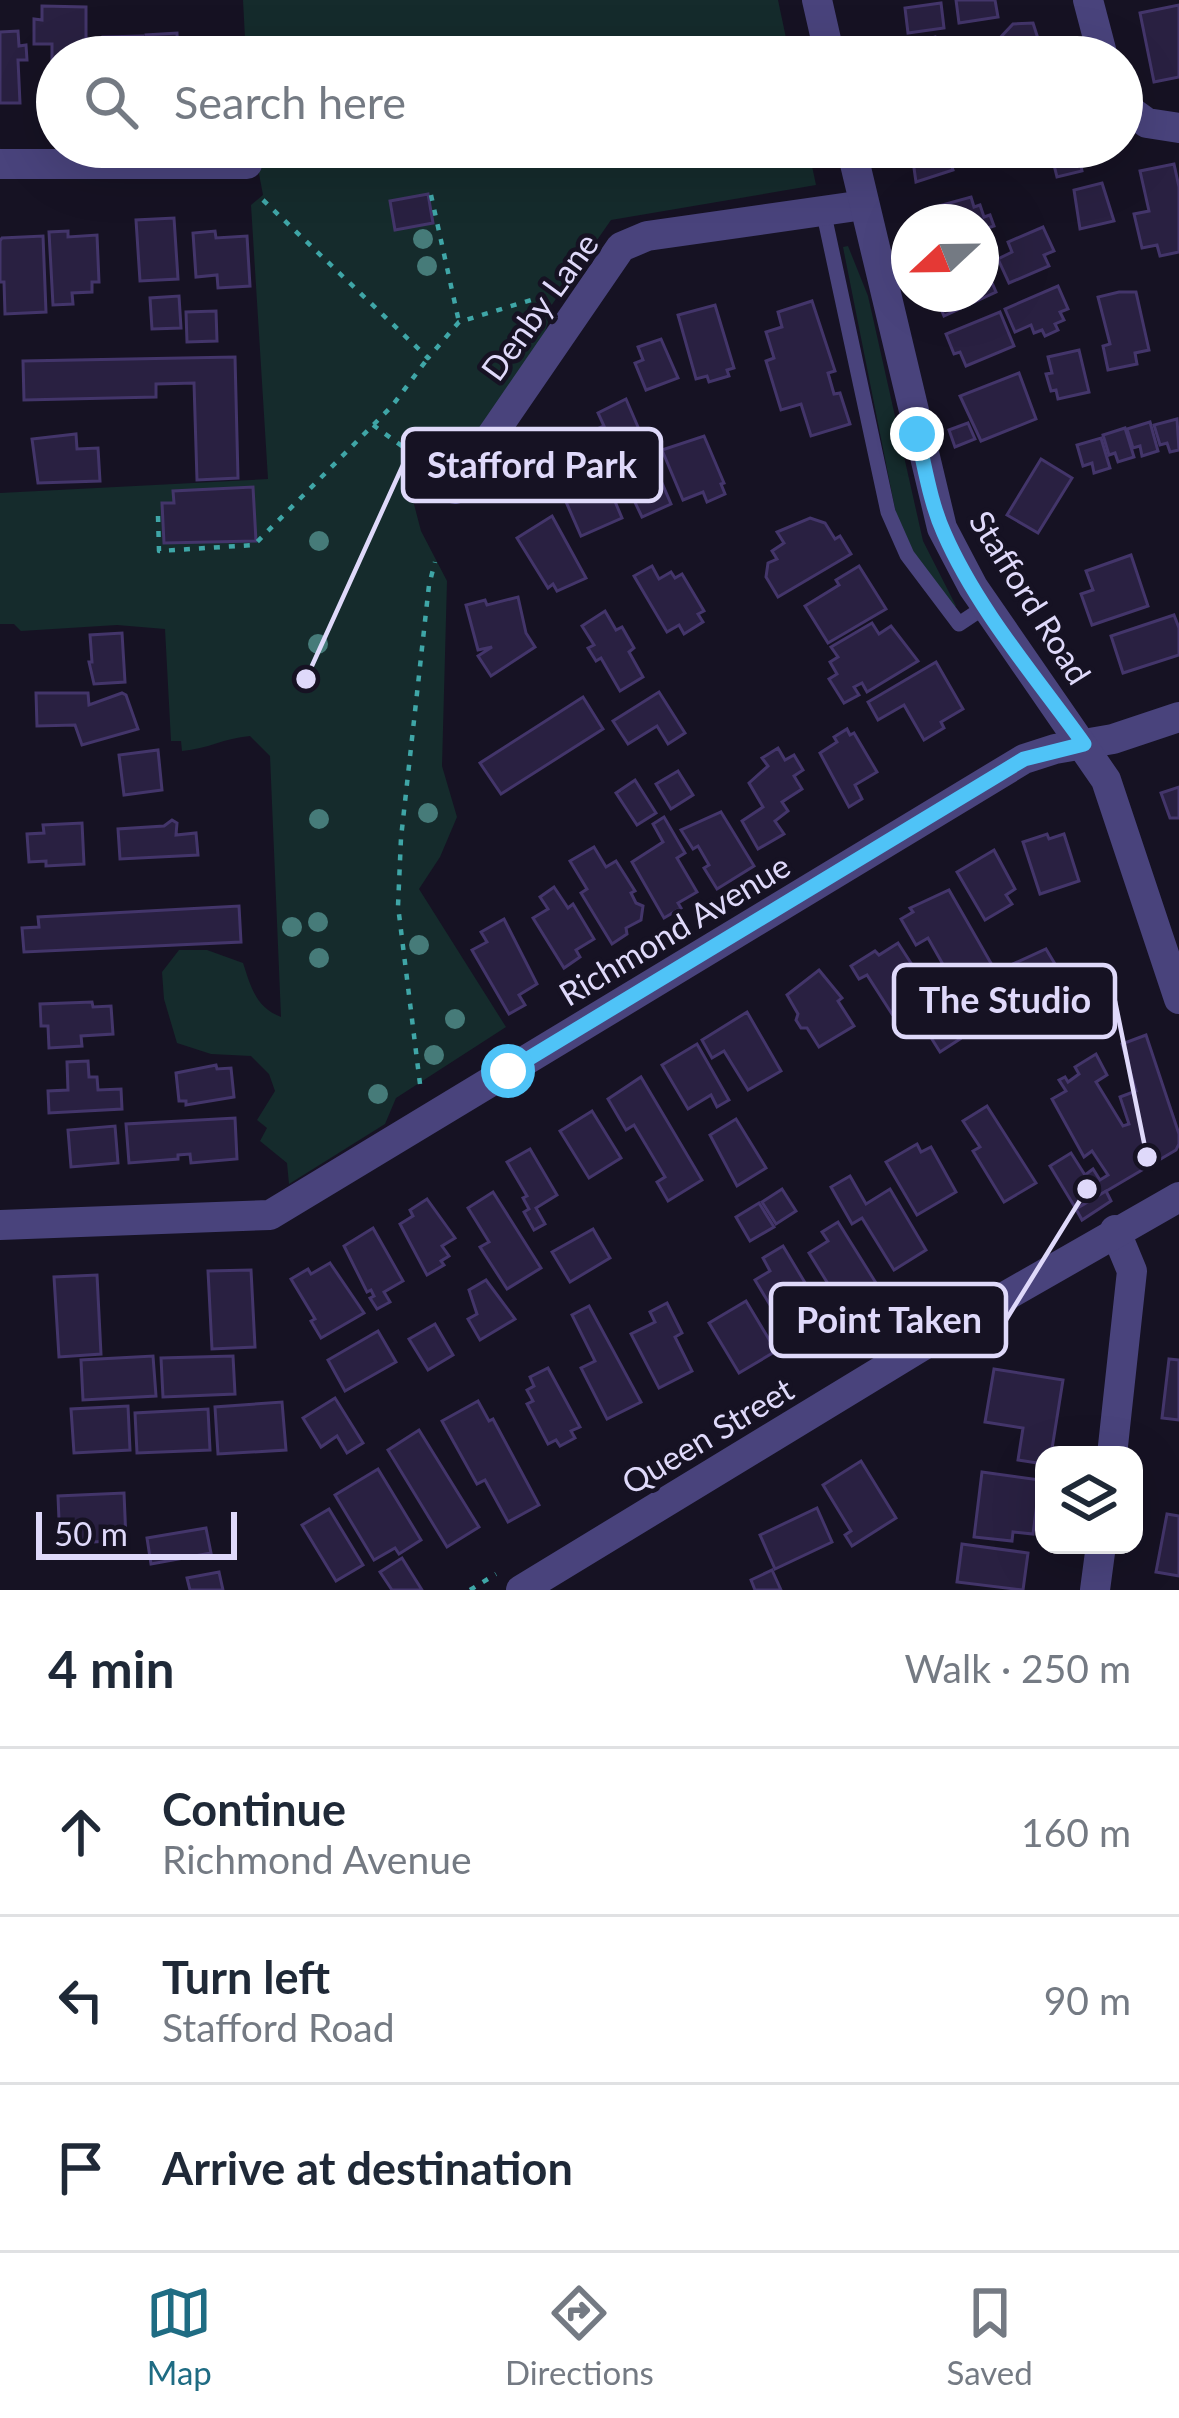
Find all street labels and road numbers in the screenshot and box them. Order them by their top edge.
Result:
street label: Denby Lane [472,224,606,388]
street label: Stafford Road [962,503,1100,691]
street label: Richmond Avenue [551,844,797,1014]
street label: Queen Street [614,1368,800,1502]

